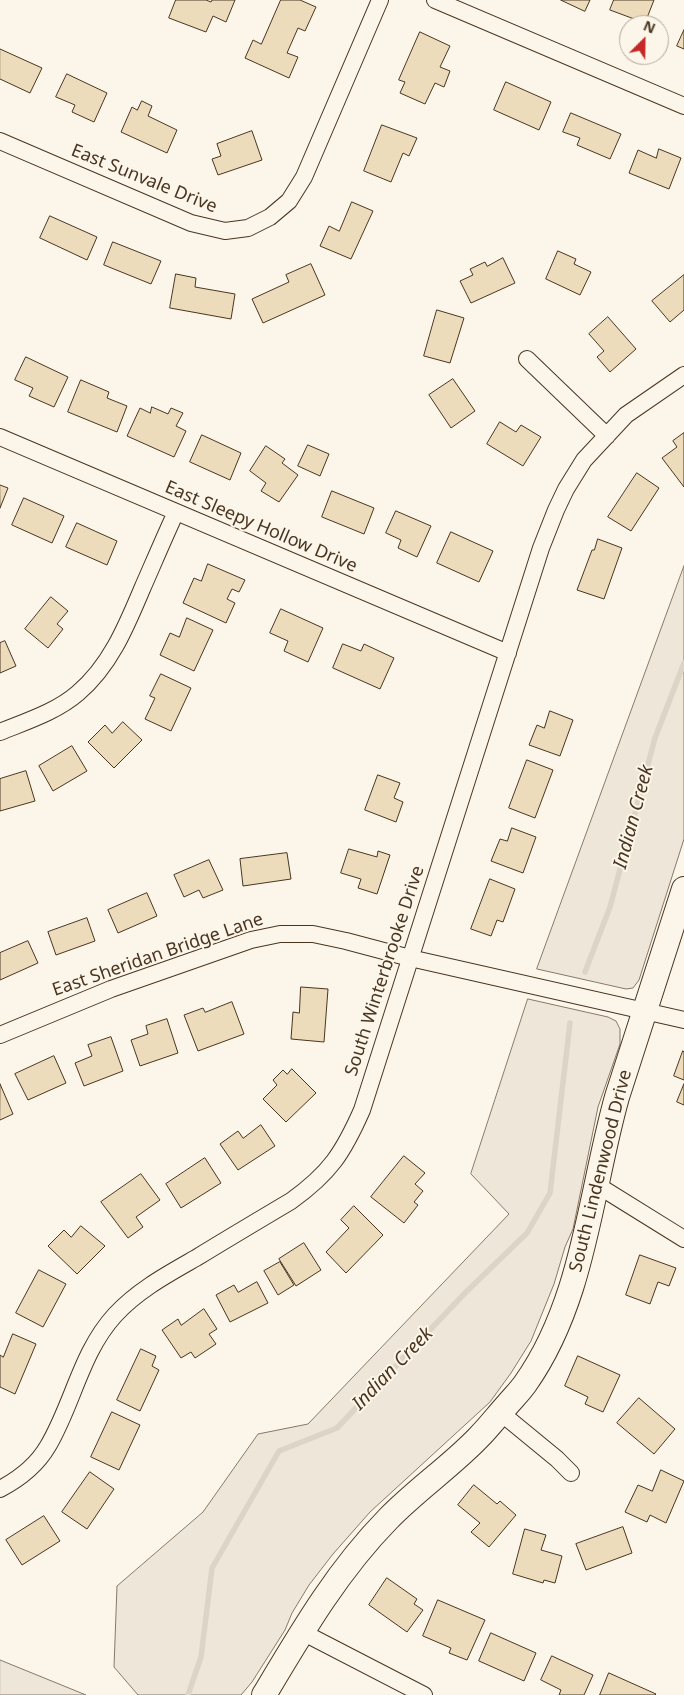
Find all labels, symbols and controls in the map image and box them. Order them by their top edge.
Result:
north arrow [619,15,669,65]
text: N [641,16,659,38]
street label: East Sunvale Drive [68,140,220,218]
street label: East Sleepy Hollow Drive [162,477,360,577]
water label: Indian Creek [609,763,659,871]
street label: South Winterbrooke Drive [341,863,429,1079]
street label: East Sheridan Bridge Lane [50,909,266,1001]
street label: South Lindenwood Drive [565,1068,637,1274]
water label: Indian Creek [348,1323,438,1415]

